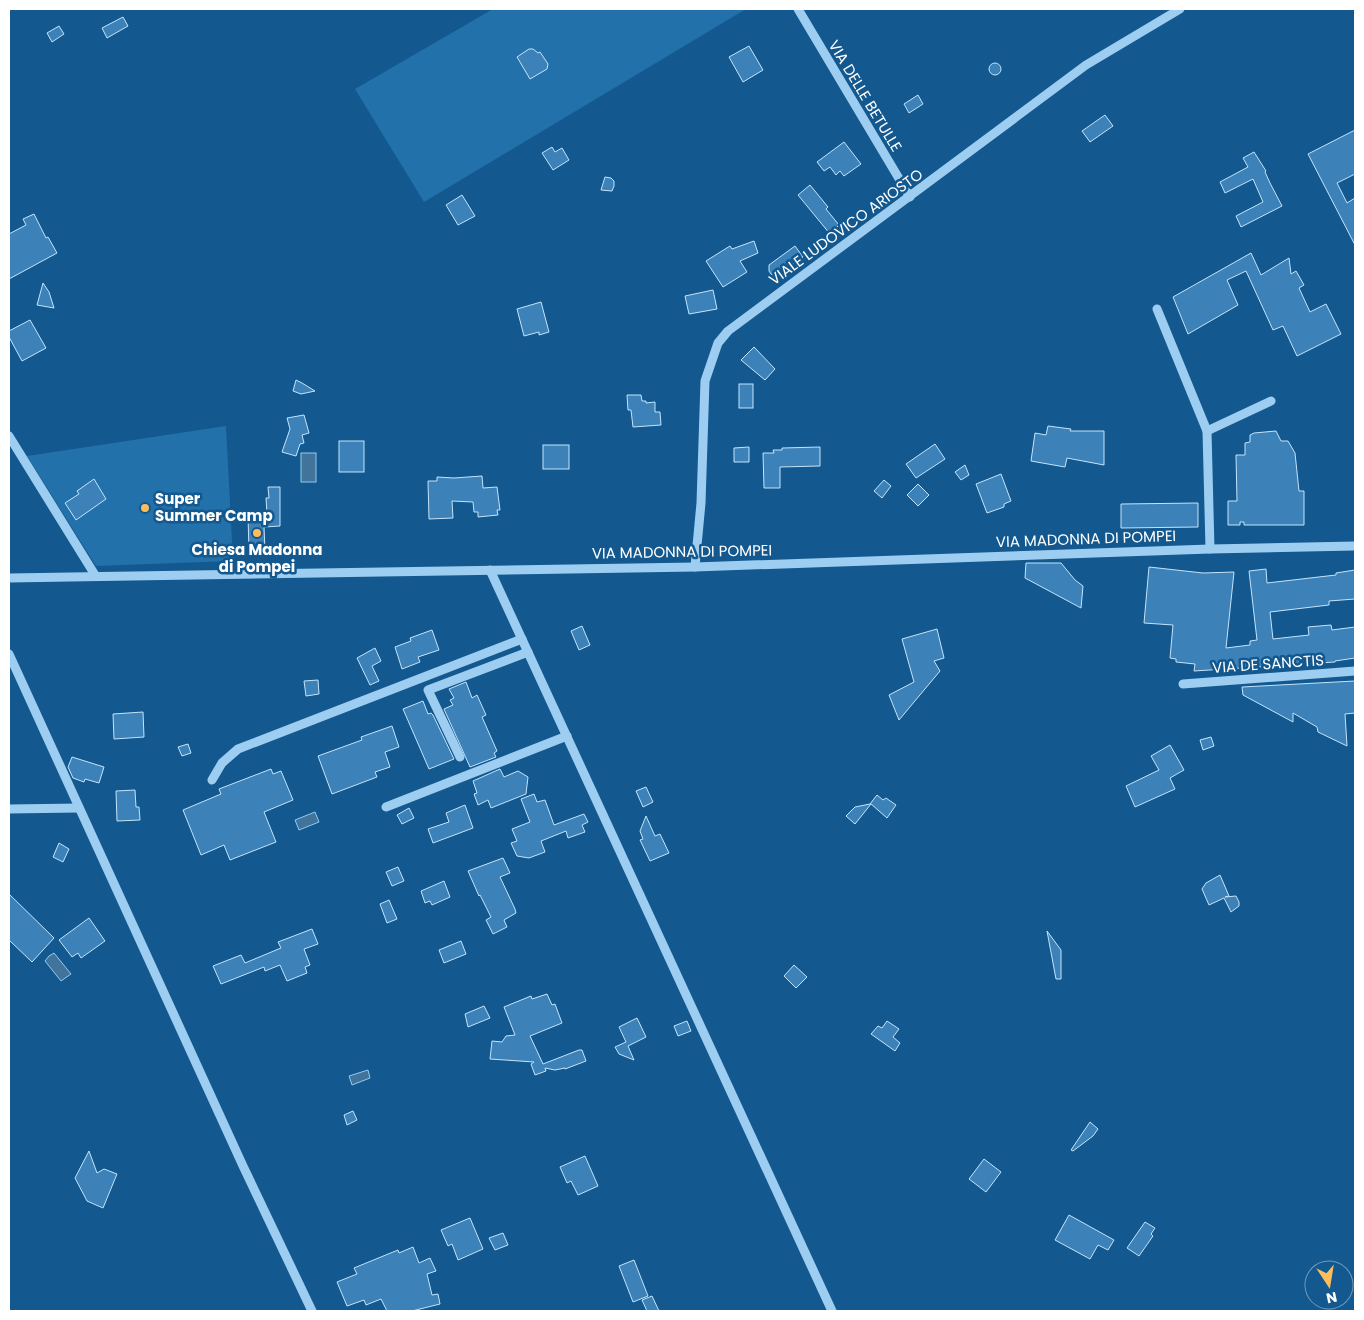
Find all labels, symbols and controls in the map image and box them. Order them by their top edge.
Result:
street label: VIA DELLE BETULLE [824,36,907,155]
street label: VIALE LUDOVICO ARIOSTO [764,163,927,290]
place label: Super Summer Camp [155,488,273,526]
marker: Super Summer Camp [139,502,151,514]
street label: VIA MADONNA DI POMPEI [995,525,1176,552]
marker: Chiesa Madonna di Pompei [251,527,263,539]
place label: Chiesa Madonna di Pompei [191,539,323,577]
street label: VIA MADONNA DI POMPEI [592,539,772,564]
street label: VIA DE SANCTIS [1211,649,1325,678]
north arrow [1304,1260,1354,1310]
text: N [1324,1287,1339,1309]

